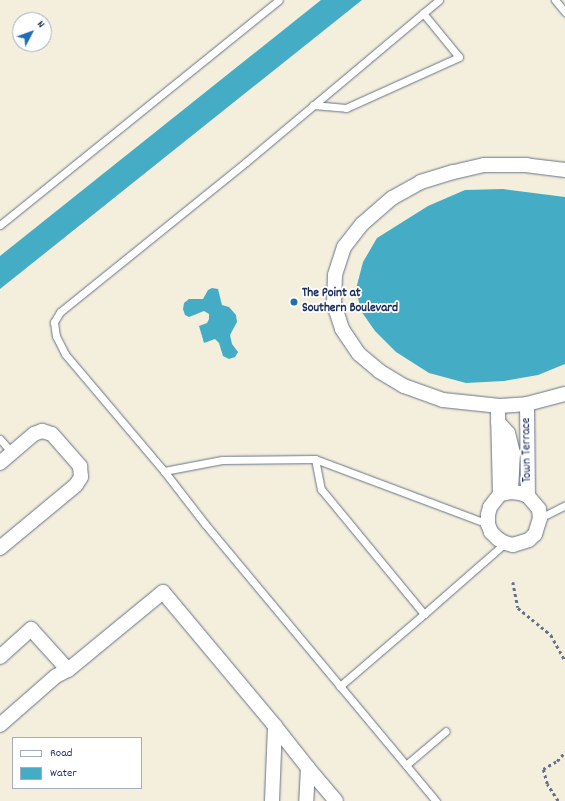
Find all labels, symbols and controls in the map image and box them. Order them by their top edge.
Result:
north arrow [12,12,52,52]
text: N [32,17,48,32]
place label: The Point at Southern Boulevard [302,287,398,318]
marker: The Point at Southern Boulevard [289,297,299,307]
street label: Town Terrace [520,417,536,483]
legend [12,737,142,789]
text: Road [50,745,72,762]
text: Water [50,765,77,782]

